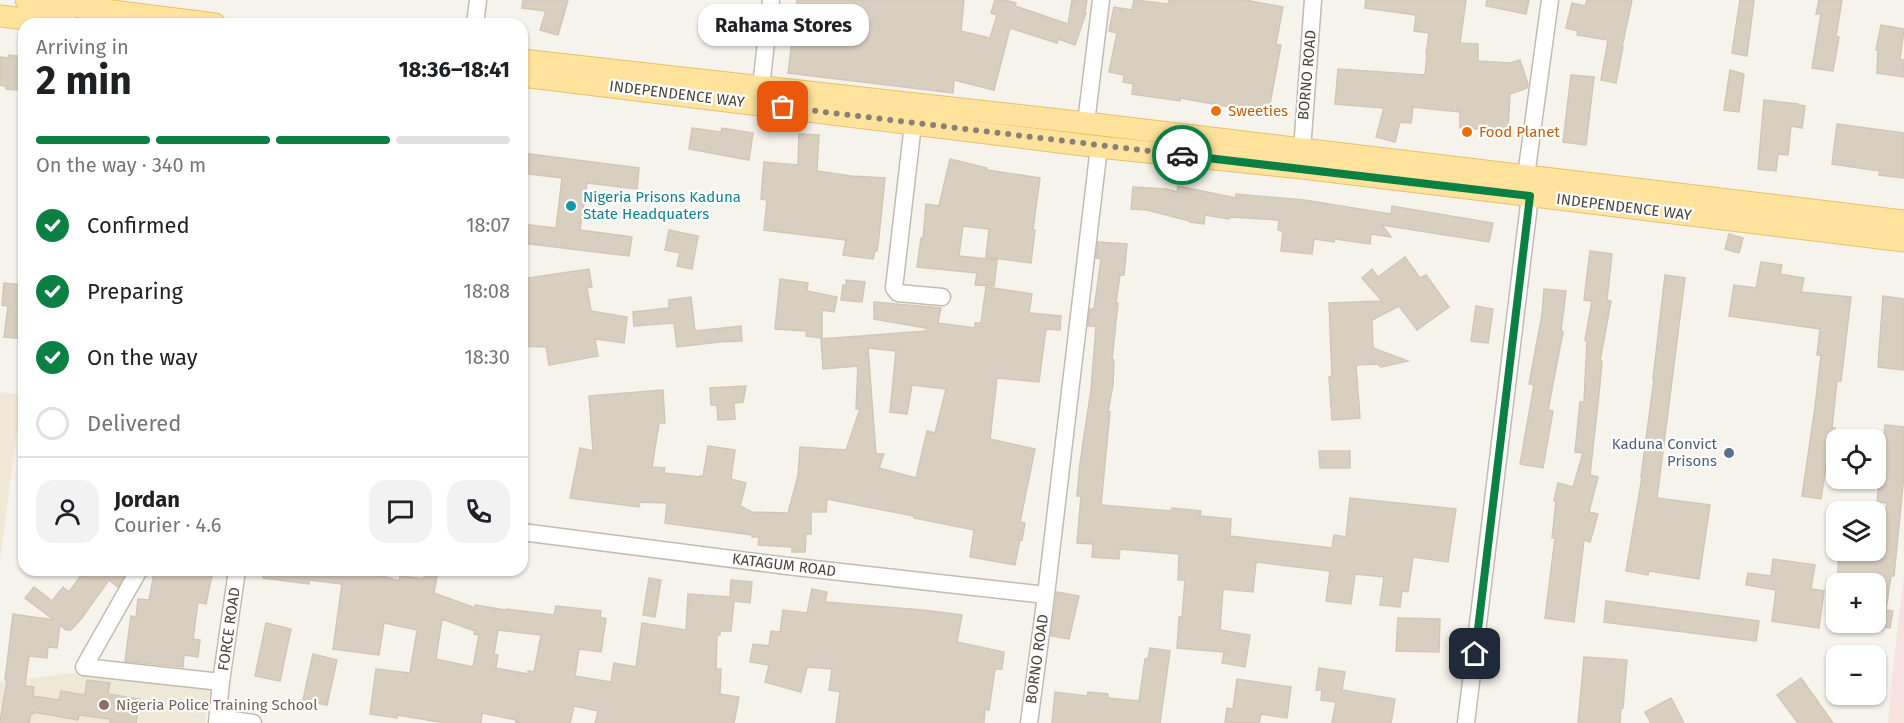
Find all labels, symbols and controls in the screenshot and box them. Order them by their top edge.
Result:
callout: Rahama Stores [698,5,868,47]
text: Rahama Stores [715,13,852,37]
street label: BORNO ROAD [1294,29,1320,121]
text: Arriving in [36,35,129,59]
text: 18:36–18:41 [398,56,510,83]
text: 2 min [36,58,132,104]
street label: INDEPENDENCE WAY [608,77,746,111]
pin [757,81,808,132]
icon: bag [766,90,799,123]
place label: Sweeties [1228,102,1288,120]
marker: Sweeties [1209,104,1223,118]
place label: Food Planet [1479,123,1560,141]
courier [1152,125,1212,185]
marker: Food Planet [1460,125,1474,139]
icon: car [1166,139,1199,172]
text: On the way · 340 m [36,153,206,177]
place label: Nigeria Prisons Kaduna State Headquaters [583,188,741,223]
street label: INDEPENDENCE WAY [1555,190,1693,224]
marker: Nigeria Prisons Kaduna State Headquaters [564,199,578,213]
icon: check [36,209,69,242]
text: Confirmed [87,212,190,239]
text: 18:07 [466,213,510,237]
icon: check [36,275,69,308]
text: Preparing [87,278,183,305]
text: 18:08 [463,279,510,303]
icon: check [36,341,69,374]
text: On the way [87,344,198,371]
text: 18:30 [464,345,510,369]
text: Delivered [87,410,182,437]
map controls [1826,429,1886,705]
button: locate [1826,429,1886,489]
place label: Kaduna Convict Prisons [1612,435,1718,470]
marker: Kaduna Convict Prisons [1722,446,1736,460]
button: person [36,480,99,543]
button: chat [369,480,432,543]
button: phone [447,480,510,543]
text: Jordan [114,486,180,513]
button: layers [1826,501,1886,561]
text: Courier · 4.6 [114,513,221,537]
street label: KATAGUM ROAD [731,550,837,580]
button: + [1826,573,1886,633]
street label: FORCE ROAD [214,586,244,672]
street label: BORNO ROAD [1022,613,1052,705]
pin [1449,628,1500,679]
icon: home [1458,637,1491,670]
button: − [1826,645,1886,705]
place label: Nigeria Police Training School [116,696,318,714]
marker: Nigeria Police Training School [97,698,111,712]

